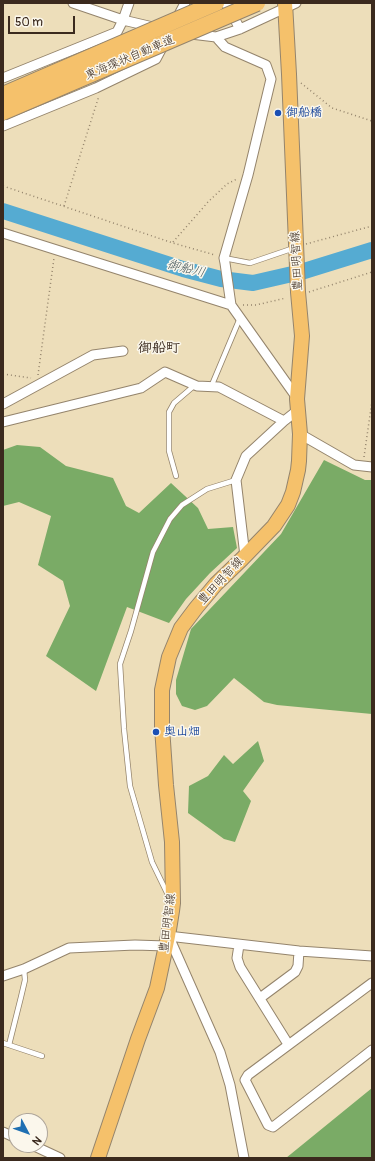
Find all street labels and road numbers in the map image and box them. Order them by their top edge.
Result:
street label: 東海環状自動車道 [83,33,177,83]
street label: 豊田明智線 [288,231,306,291]
street label: 豊田明智線 [195,554,247,608]
street label: 豊田明智線 [157,892,179,954]

